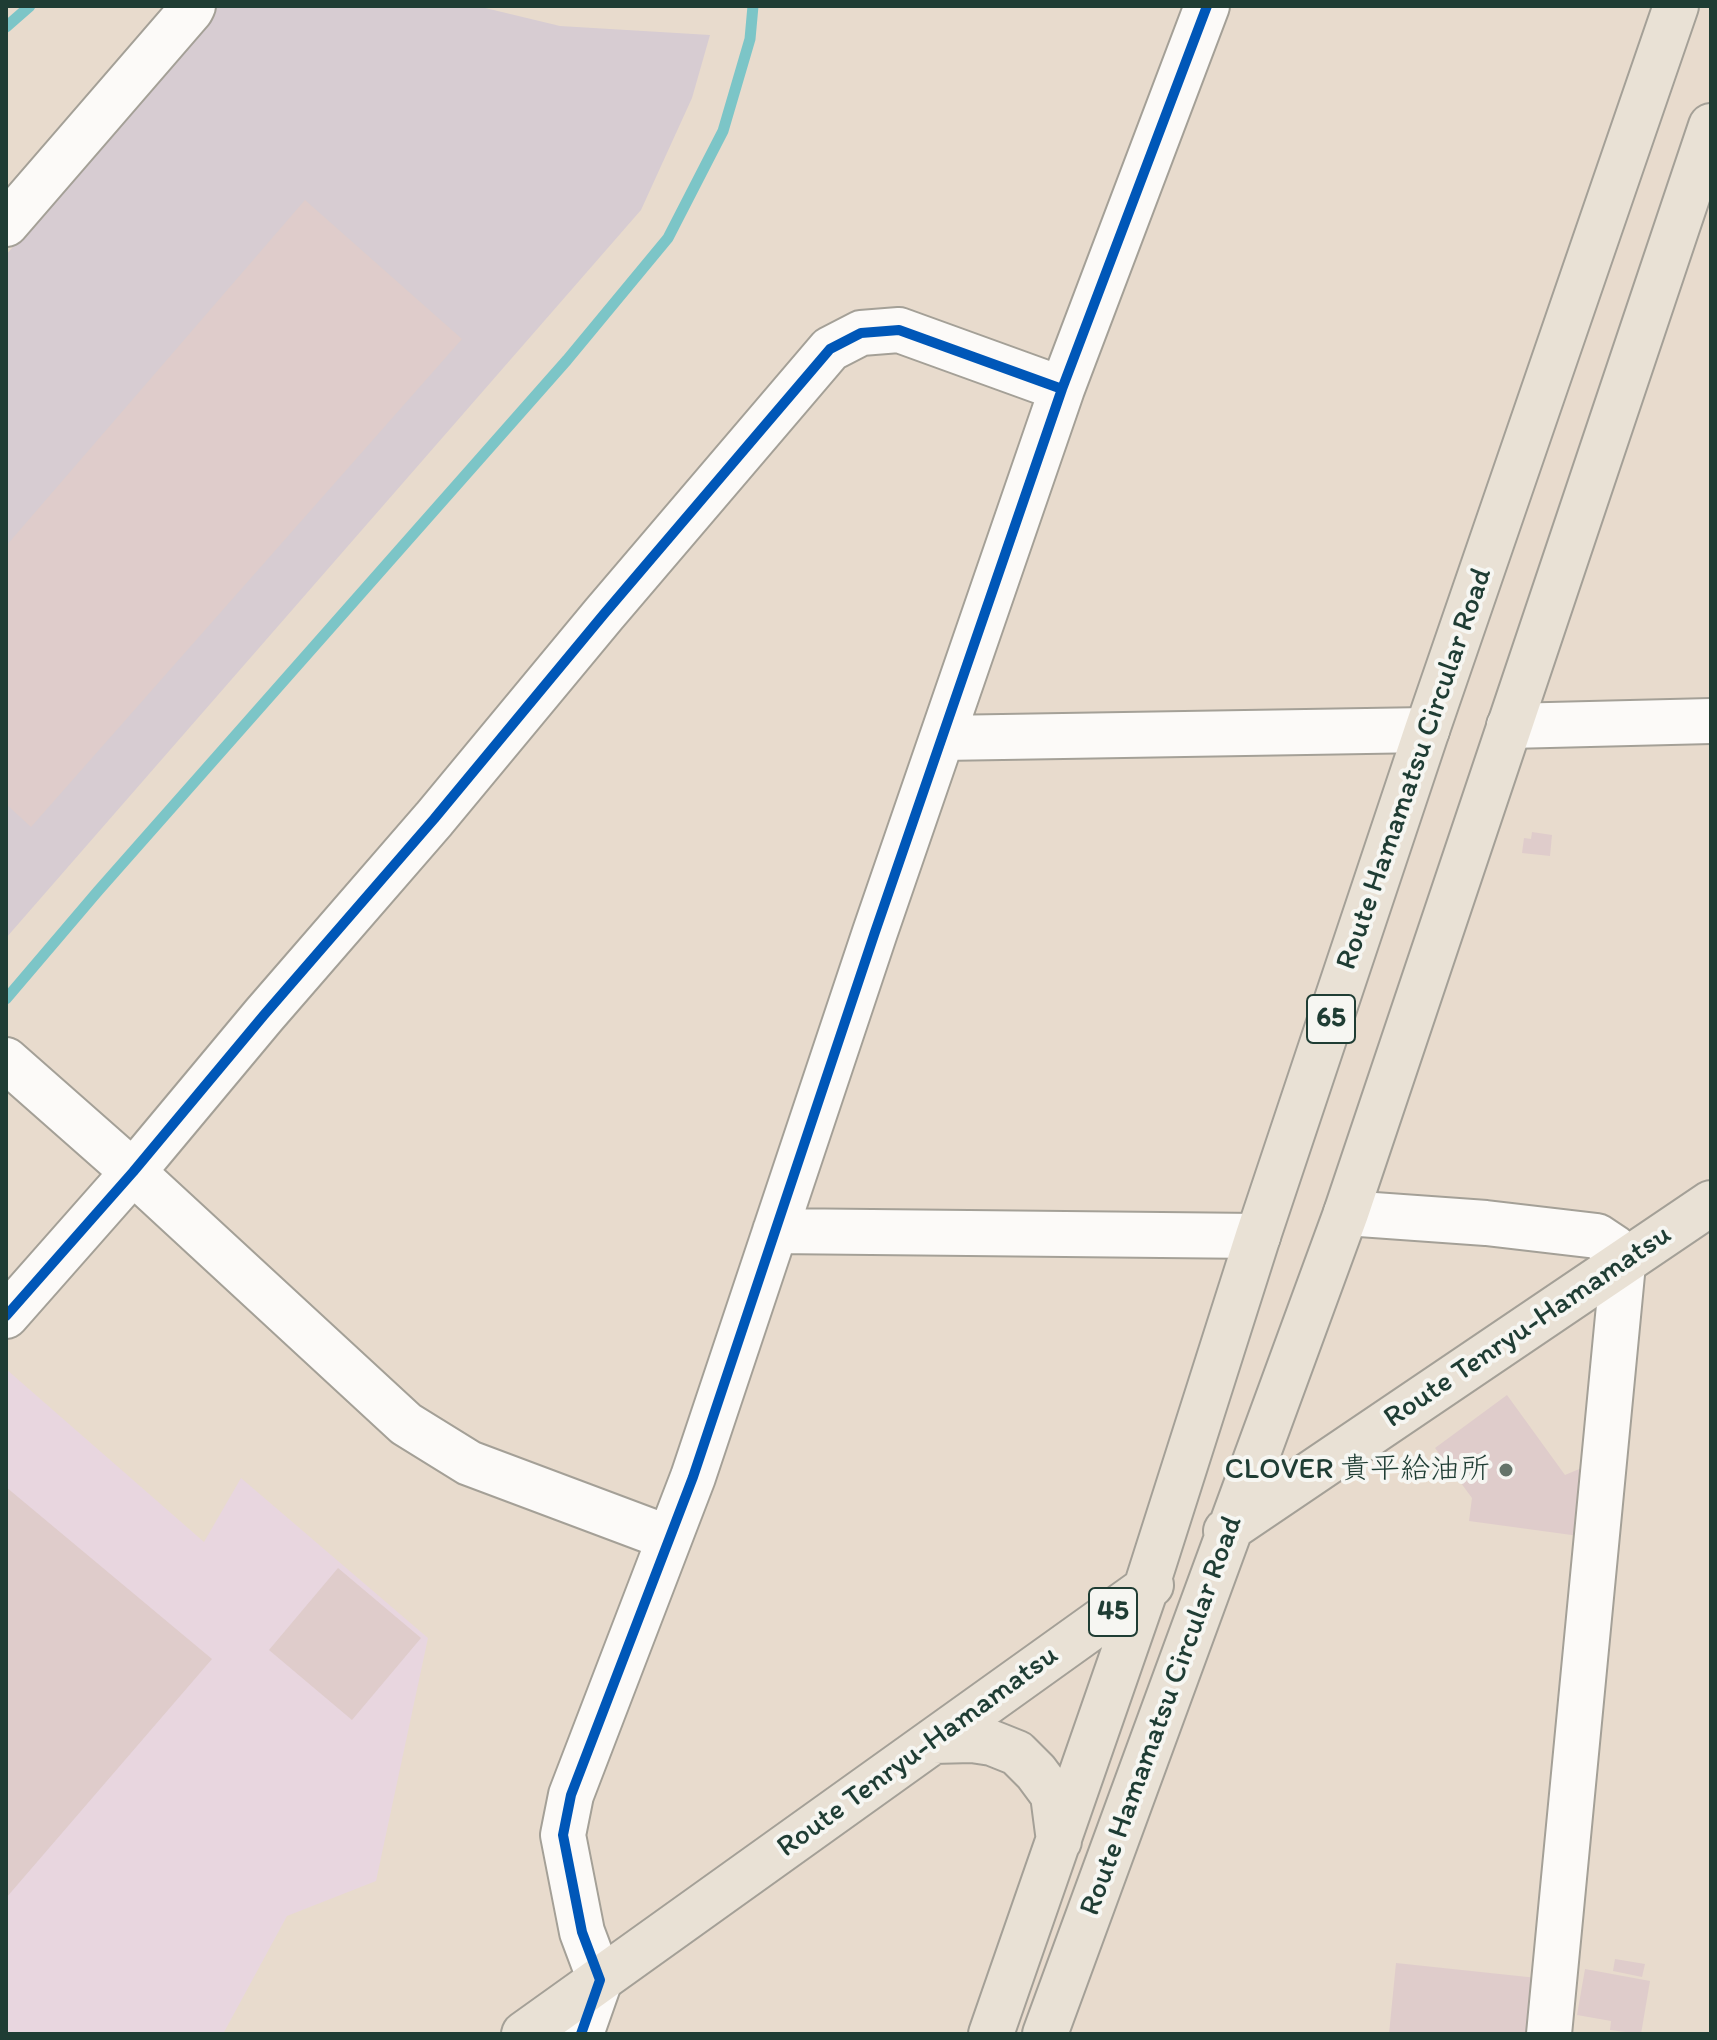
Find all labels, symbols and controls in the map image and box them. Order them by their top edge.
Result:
street label: Route Hamamatsu Circular Road [1329,563,1501,975]
road number: 65 [1307,995,1355,1043]
street label: Route Tenryu-Hamamatsu [1378,1217,1678,1437]
place label: CLOVER 貴平給油所 [1224,1452,1490,1488]
marker: CLOVER 貴平給油所 [1497,1461,1515,1479]
street label: Route Hamamatsu Circular Road [1073,1511,1251,1921]
road number: 45 [1089,1588,1137,1636]
street label: Route Tenryu-Hamamatsu [770,1638,1066,1866]

